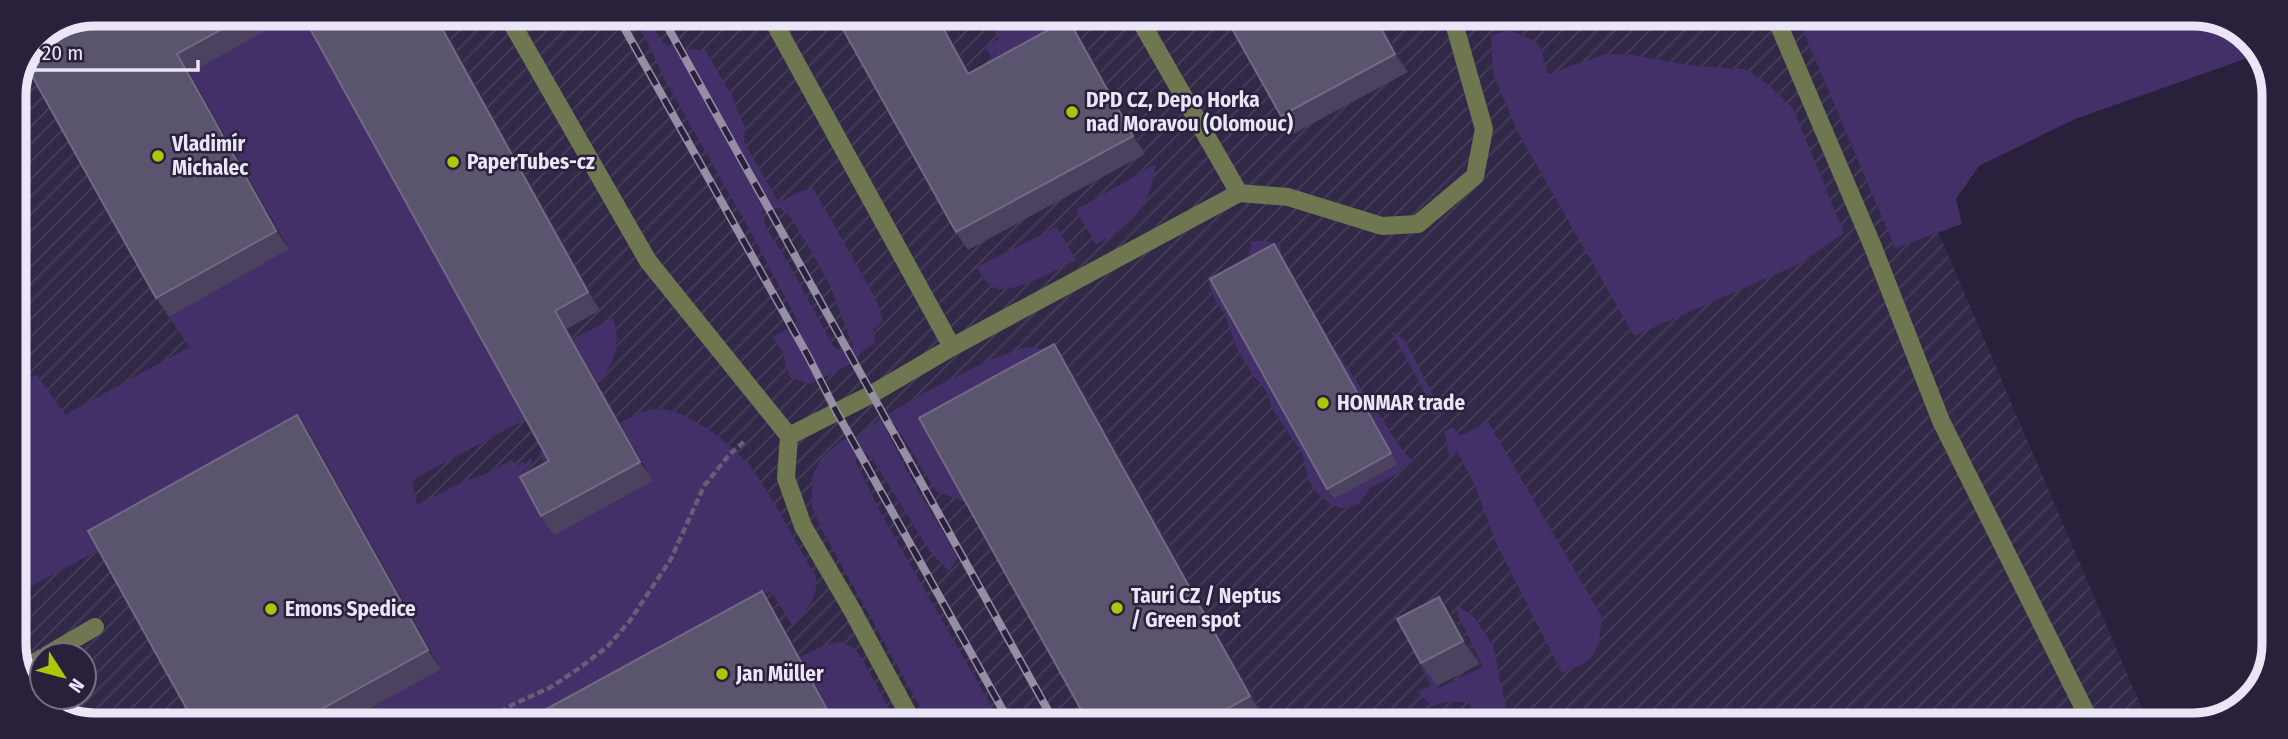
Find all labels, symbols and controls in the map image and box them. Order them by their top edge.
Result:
scale bar [32,28,198,72]
text: 20 m [42,40,83,66]
place label: DPD CZ, Depo Horka nad Moravou (Olomouc) [1086,87,1293,137]
marker: DPD CZ, Depo Horka nad Moravou (Olomouc) [1064,104,1080,120]
place label: Vladimír Michalec [171,131,249,181]
marker: Vladimír Michalec [150,148,166,164]
place label: PaperTubes-cz [467,149,595,175]
marker: PaperTubes-cz [445,154,461,170]
place label: HONMAR trade [1337,390,1465,416]
marker: HONMAR trade [1315,395,1331,411]
place label: Tauri CZ / Neptus / Green spot [1131,583,1281,633]
place label: Emons Spedice [285,596,416,622]
marker: Tauri CZ / Neptus / Green spot [1109,600,1125,616]
marker: Emons Spedice [263,601,279,617]
north arrow [28,641,98,711]
place label: Jan Müller [735,661,824,687]
marker: Jan Müller [714,666,730,682]
text: N [64,674,89,697]

